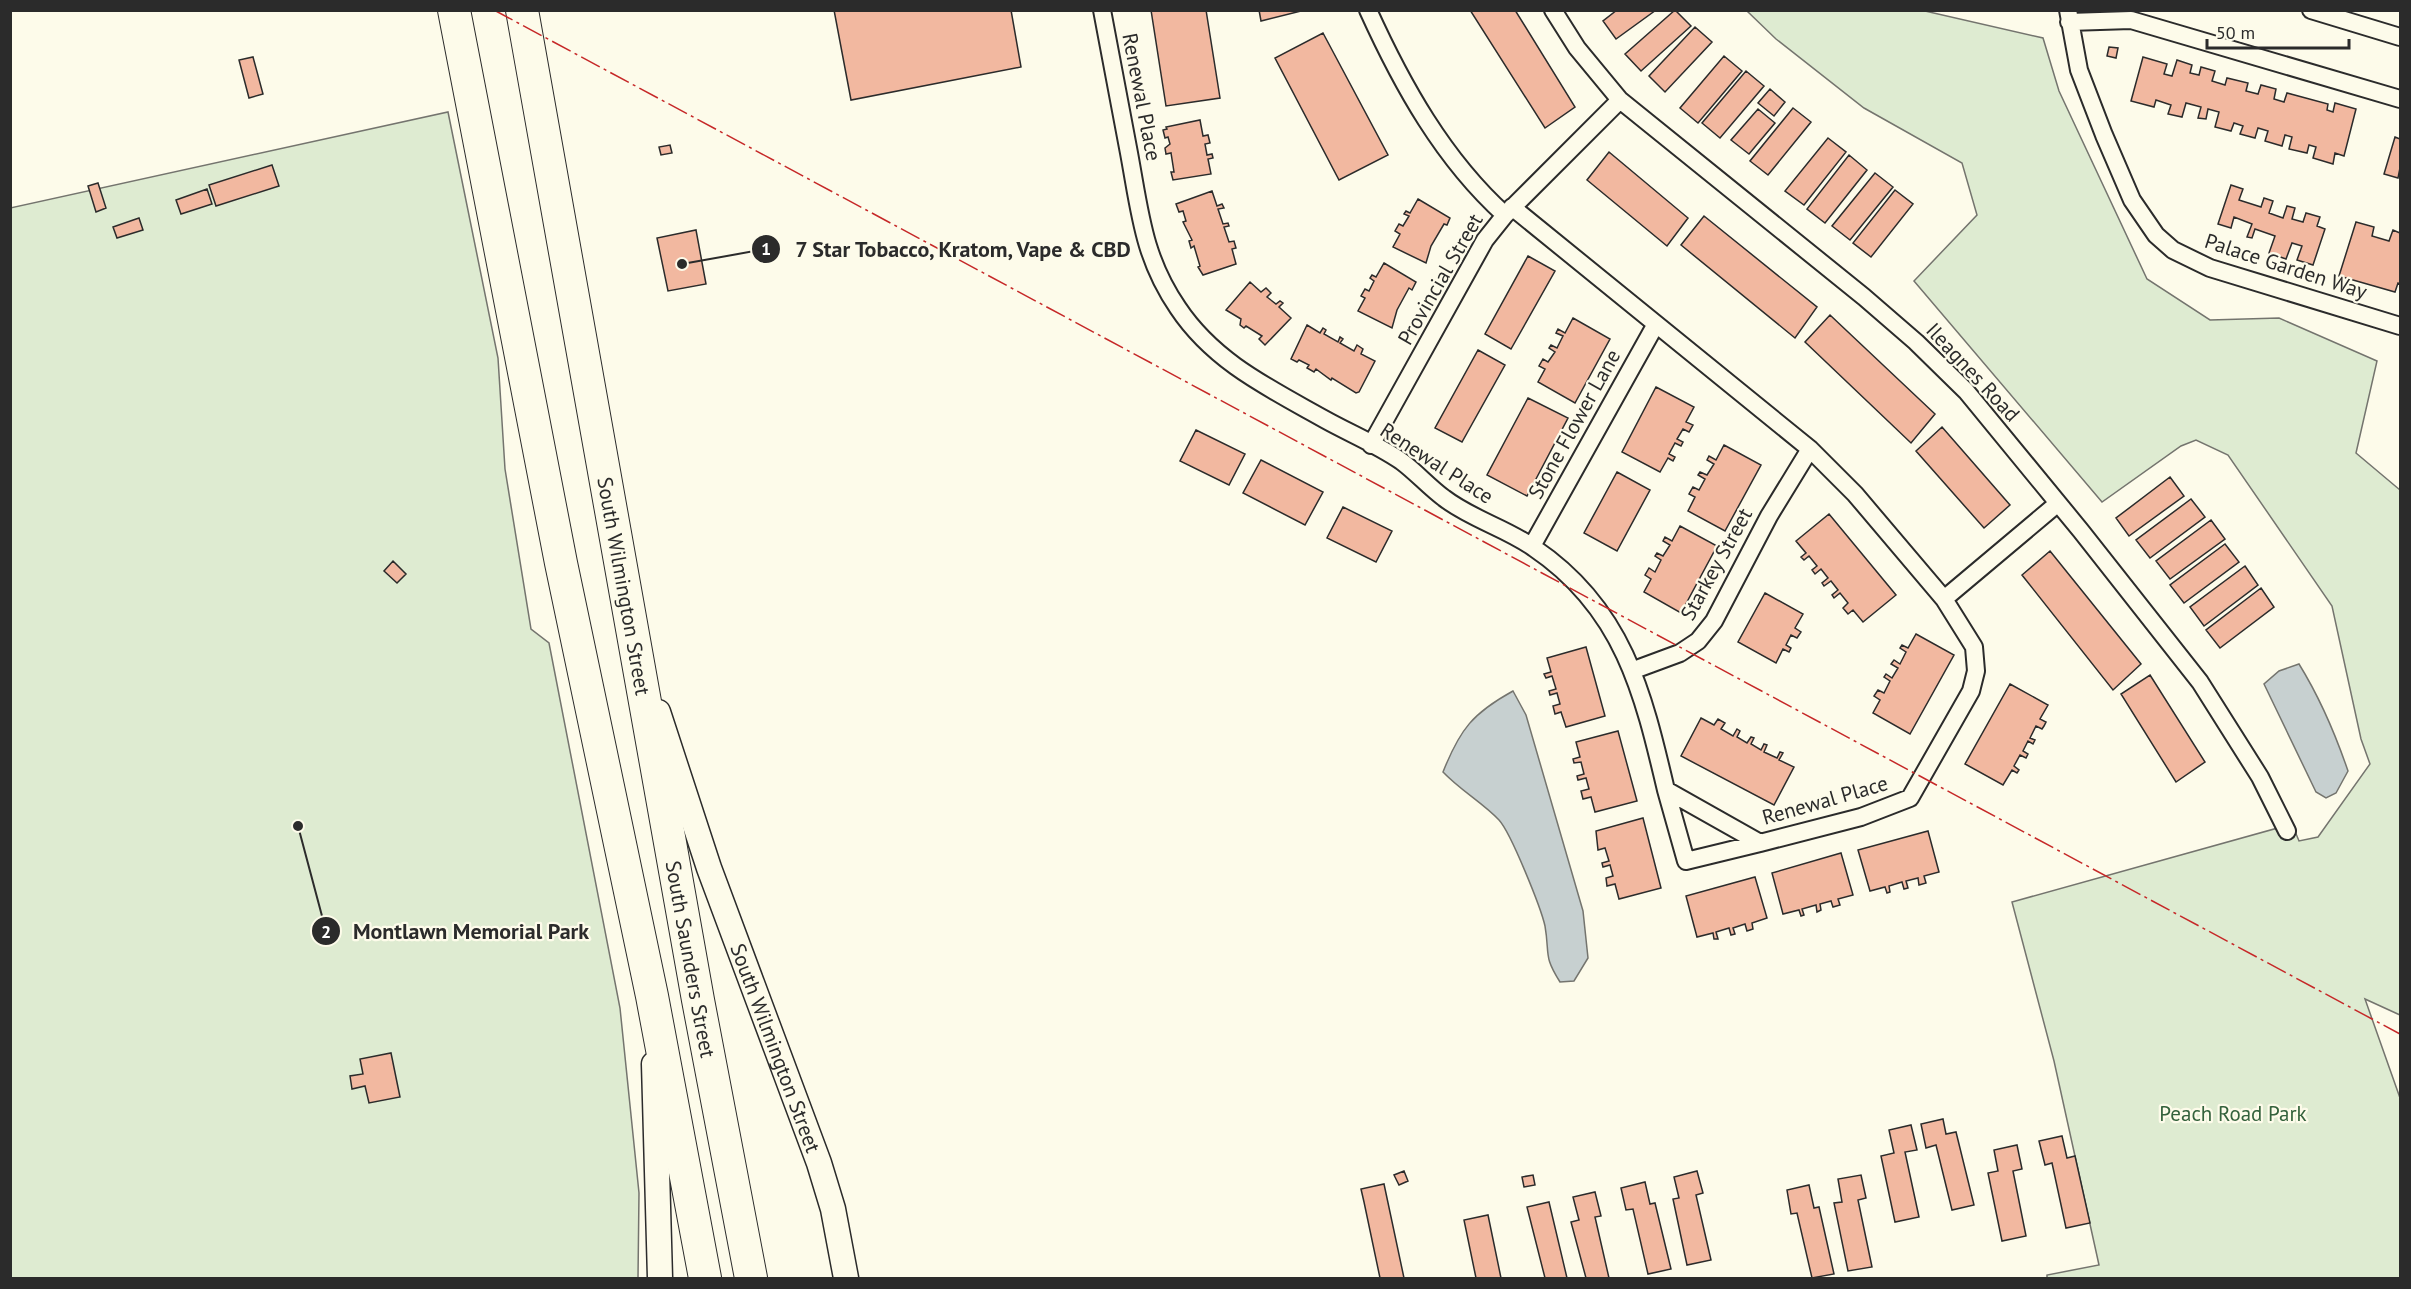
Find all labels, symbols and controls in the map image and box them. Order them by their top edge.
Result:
scale bar [2207,12,2350,50]
text: 50 m [2216,21,2255,44]
street label: Renewal Place [1116,31,1168,163]
street label: Provincial Street [1391,208,1489,350]
street label: Palace Garden Way [2201,227,2371,305]
callout: 7 Star Tobacco, Kratom, Vape & CBD [751,229,1146,269]
text: 7 Star Tobacco, Kratom, Vape & CBD [795,235,1131,263]
text: 1 [761,237,771,260]
street label: Ileagnes Road [1920,317,2026,427]
street label: Stone Flower Lane [1522,345,1626,503]
street label: Renewal Place [1375,416,1499,510]
street label: South Wilmington Street [592,475,657,697]
street label: Starkey Street [1674,503,1758,625]
street label: Renewal Place [1759,769,1891,831]
street label: South Saunders Street [660,858,722,1060]
callout: Montlawn Memorial Park [311,911,602,951]
text: Montlawn Memorial Park [353,917,589,945]
text: 2 [321,920,331,943]
street label: South Wilmington Street [725,939,827,1156]
park label: Peach Road Park [2159,1100,2307,1127]

